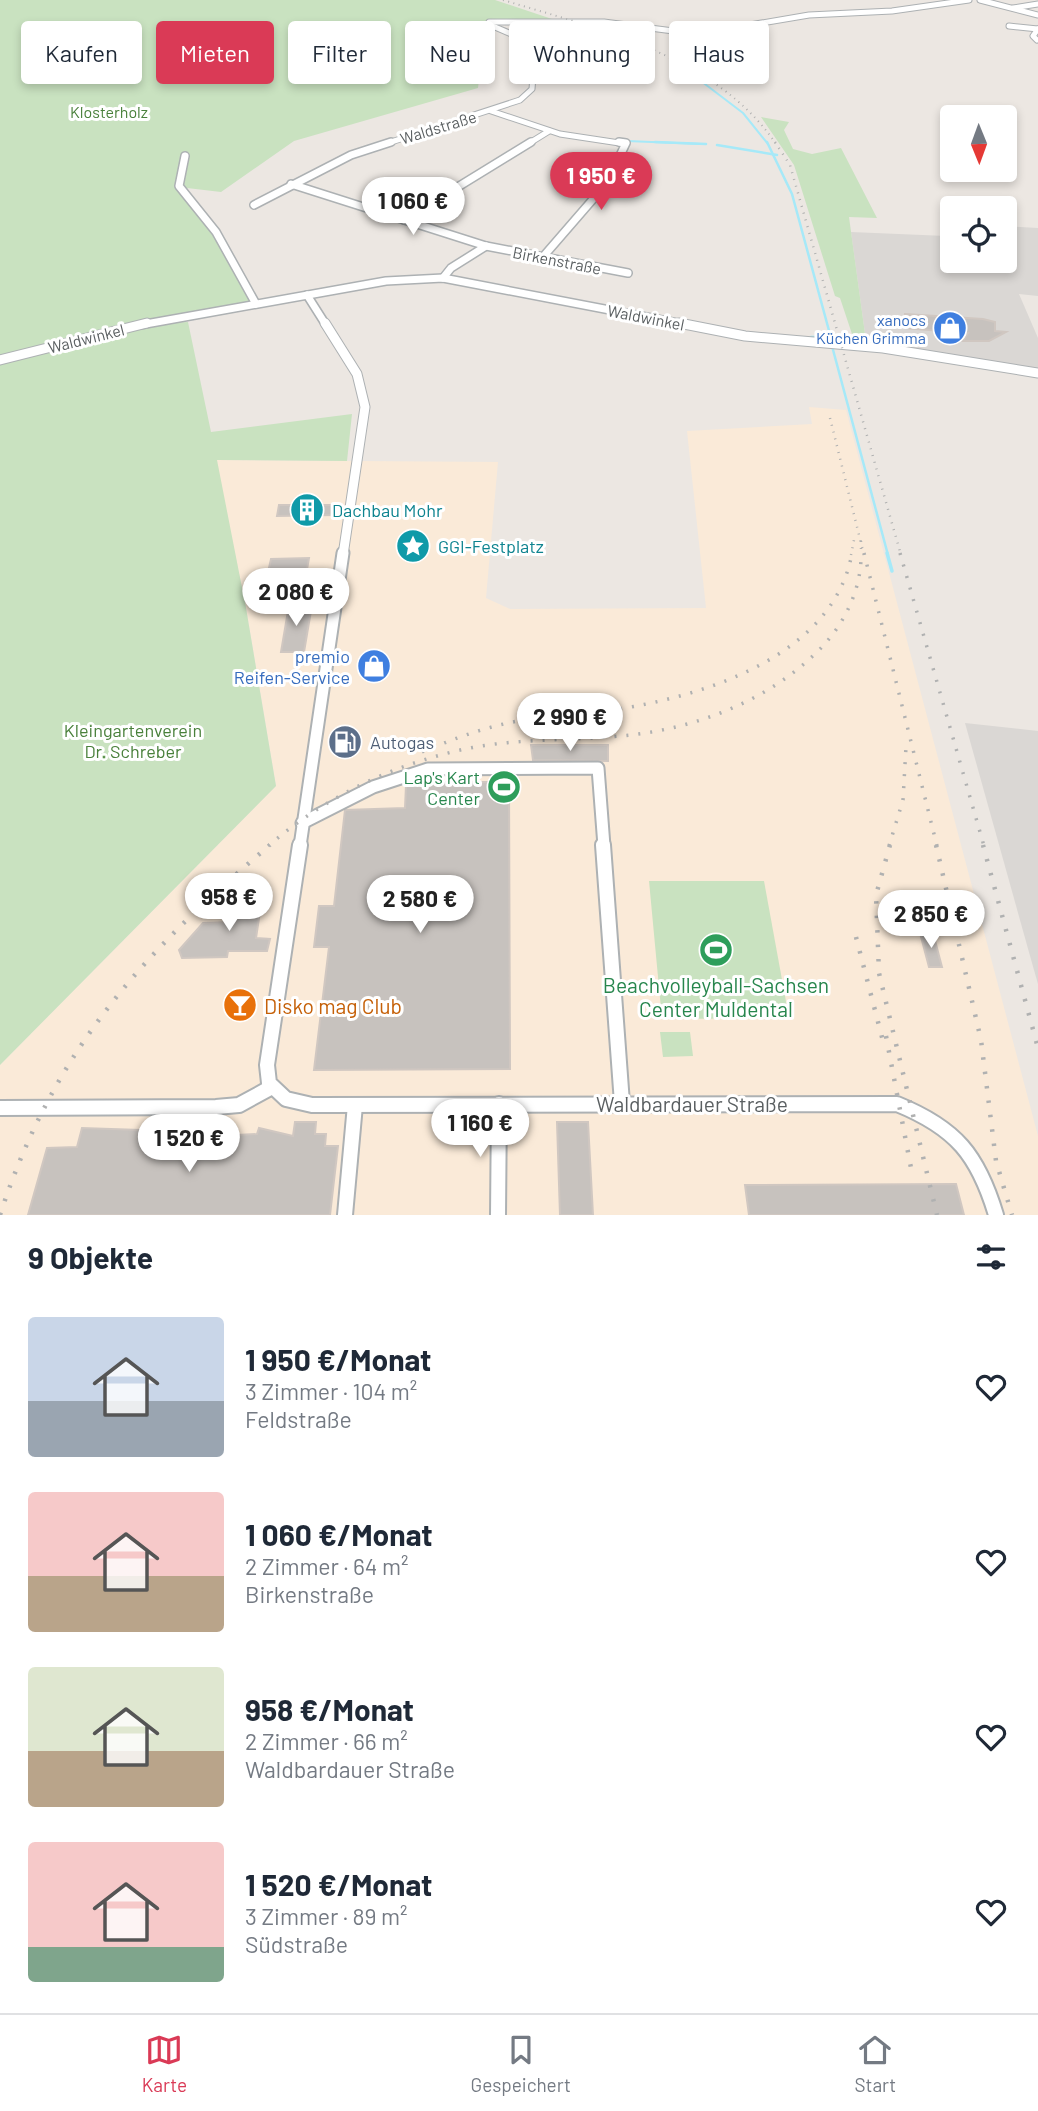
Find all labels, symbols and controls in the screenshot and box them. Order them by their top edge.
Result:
chip: Kaufen [21,21,142,84]
chip: Mieten [156,21,274,84]
chip: Filter [288,21,391,84]
chip: Neu [405,21,495,84]
chip: Wohnung [509,21,655,84]
chip: Haus [669,21,769,84]
park label: Klosterholz [70,102,148,121]
north arrow [940,105,1017,182]
map controls [940,105,1017,273]
street label: Waldstraße [398,106,478,148]
pin: 1 950 € [536,152,666,212]
text: 1 950 € [566,161,636,189]
pin: 1 060 € [348,177,478,237]
text: 1 060 € [378,186,448,214]
button: locate [940,196,1017,273]
street label: Birkenstraße [511,242,603,278]
street label: Waldwinkel [606,300,686,334]
shop icon: xanocs Küchen Grimma [931,309,969,347]
place label: xanocs Küchen Grimma [816,310,926,347]
street label: Waldwinkel [46,319,126,357]
building icon: Dachbau Mohr [288,491,326,529]
place label: Dachbau Mohr [332,499,443,521]
place icon: GGI-Festplatz [394,527,432,565]
place label: GGI-Festplatz [438,535,544,557]
pin: 2 080 € [231,568,361,628]
text: 2 080 € [258,577,334,605]
place label: premio Reifen-Service [234,645,350,688]
shop icon: premio Reifen-Service [355,647,393,685]
pin: 2 990 € [505,694,635,753]
text: 2 990 € [533,702,607,730]
park label: Kleingartenverein Dr. Schreber [64,719,202,762]
fuel station icon: Autogas [326,723,364,761]
place label: Autogas [370,731,434,753]
place label: Lap's Kart Center [403,766,480,809]
sports icon: Lap's Kart Center [485,768,523,806]
pin: 958 € [180,874,278,933]
pin: 2 580 € [355,876,485,935]
text: 958 € [201,882,257,910]
text: 2 580 € [383,884,457,912]
pin: 2 850 € [866,890,996,950]
text: 2 850 € [894,899,968,927]
sports icon: Beachvolleyball-Sachsen Center Muldental [697,931,735,969]
place label: Beachvolleyball-Sachsen Center Muldental [603,972,829,1021]
bar icon: Disko mag Club [221,986,259,1024]
place label: Disko mag Club [264,993,402,1018]
street label: Waldbardauer Straße [596,1091,788,1116]
pin: 1 160 € [415,1100,545,1159]
text: 1 160 € [447,1108,513,1136]
pin: 1 520 € [124,1114,254,1174]
text: 1 520 € [154,1123,224,1151]
icon: filters [972,1238,1010,1276]
text: 9 Objekte [28,1239,153,1275]
text: 1 950 €/Monat [245,1341,432,1377]
icon: home [84,1345,168,1429]
icon: heart [972,1368,1010,1406]
text: 3 Zimmer · 104 m² [245,1377,417,1405]
text: Feldstraße [245,1405,352,1433]
text: 1 060 €/Monat [245,1516,433,1552]
icon: home [84,1520,168,1604]
icon: heart [972,1543,1010,1581]
text: 2 Zimmer · 64 m² [245,1552,409,1580]
text: Birkenstraße [245,1580,374,1608]
text: 958 €/Monat [245,1691,414,1727]
icon: home [84,1695,168,1779]
icon: heart [972,1718,1010,1756]
text: 2 Zimmer · 66 m² [245,1727,408,1755]
text: Waldbardauer Straße [245,1755,455,1783]
text: 1 520 €/Monat [245,1866,432,1902]
icon: home [84,1870,168,1954]
icon: heart [972,1893,1010,1931]
text: 3 Zimmer · 89 m² [245,1902,408,1930]
text: Südstraße [245,1930,348,1958]
tab: Karte [142,2031,187,2096]
tab: Gespeichert [471,2031,571,2096]
tab: Start [854,2031,896,2096]

